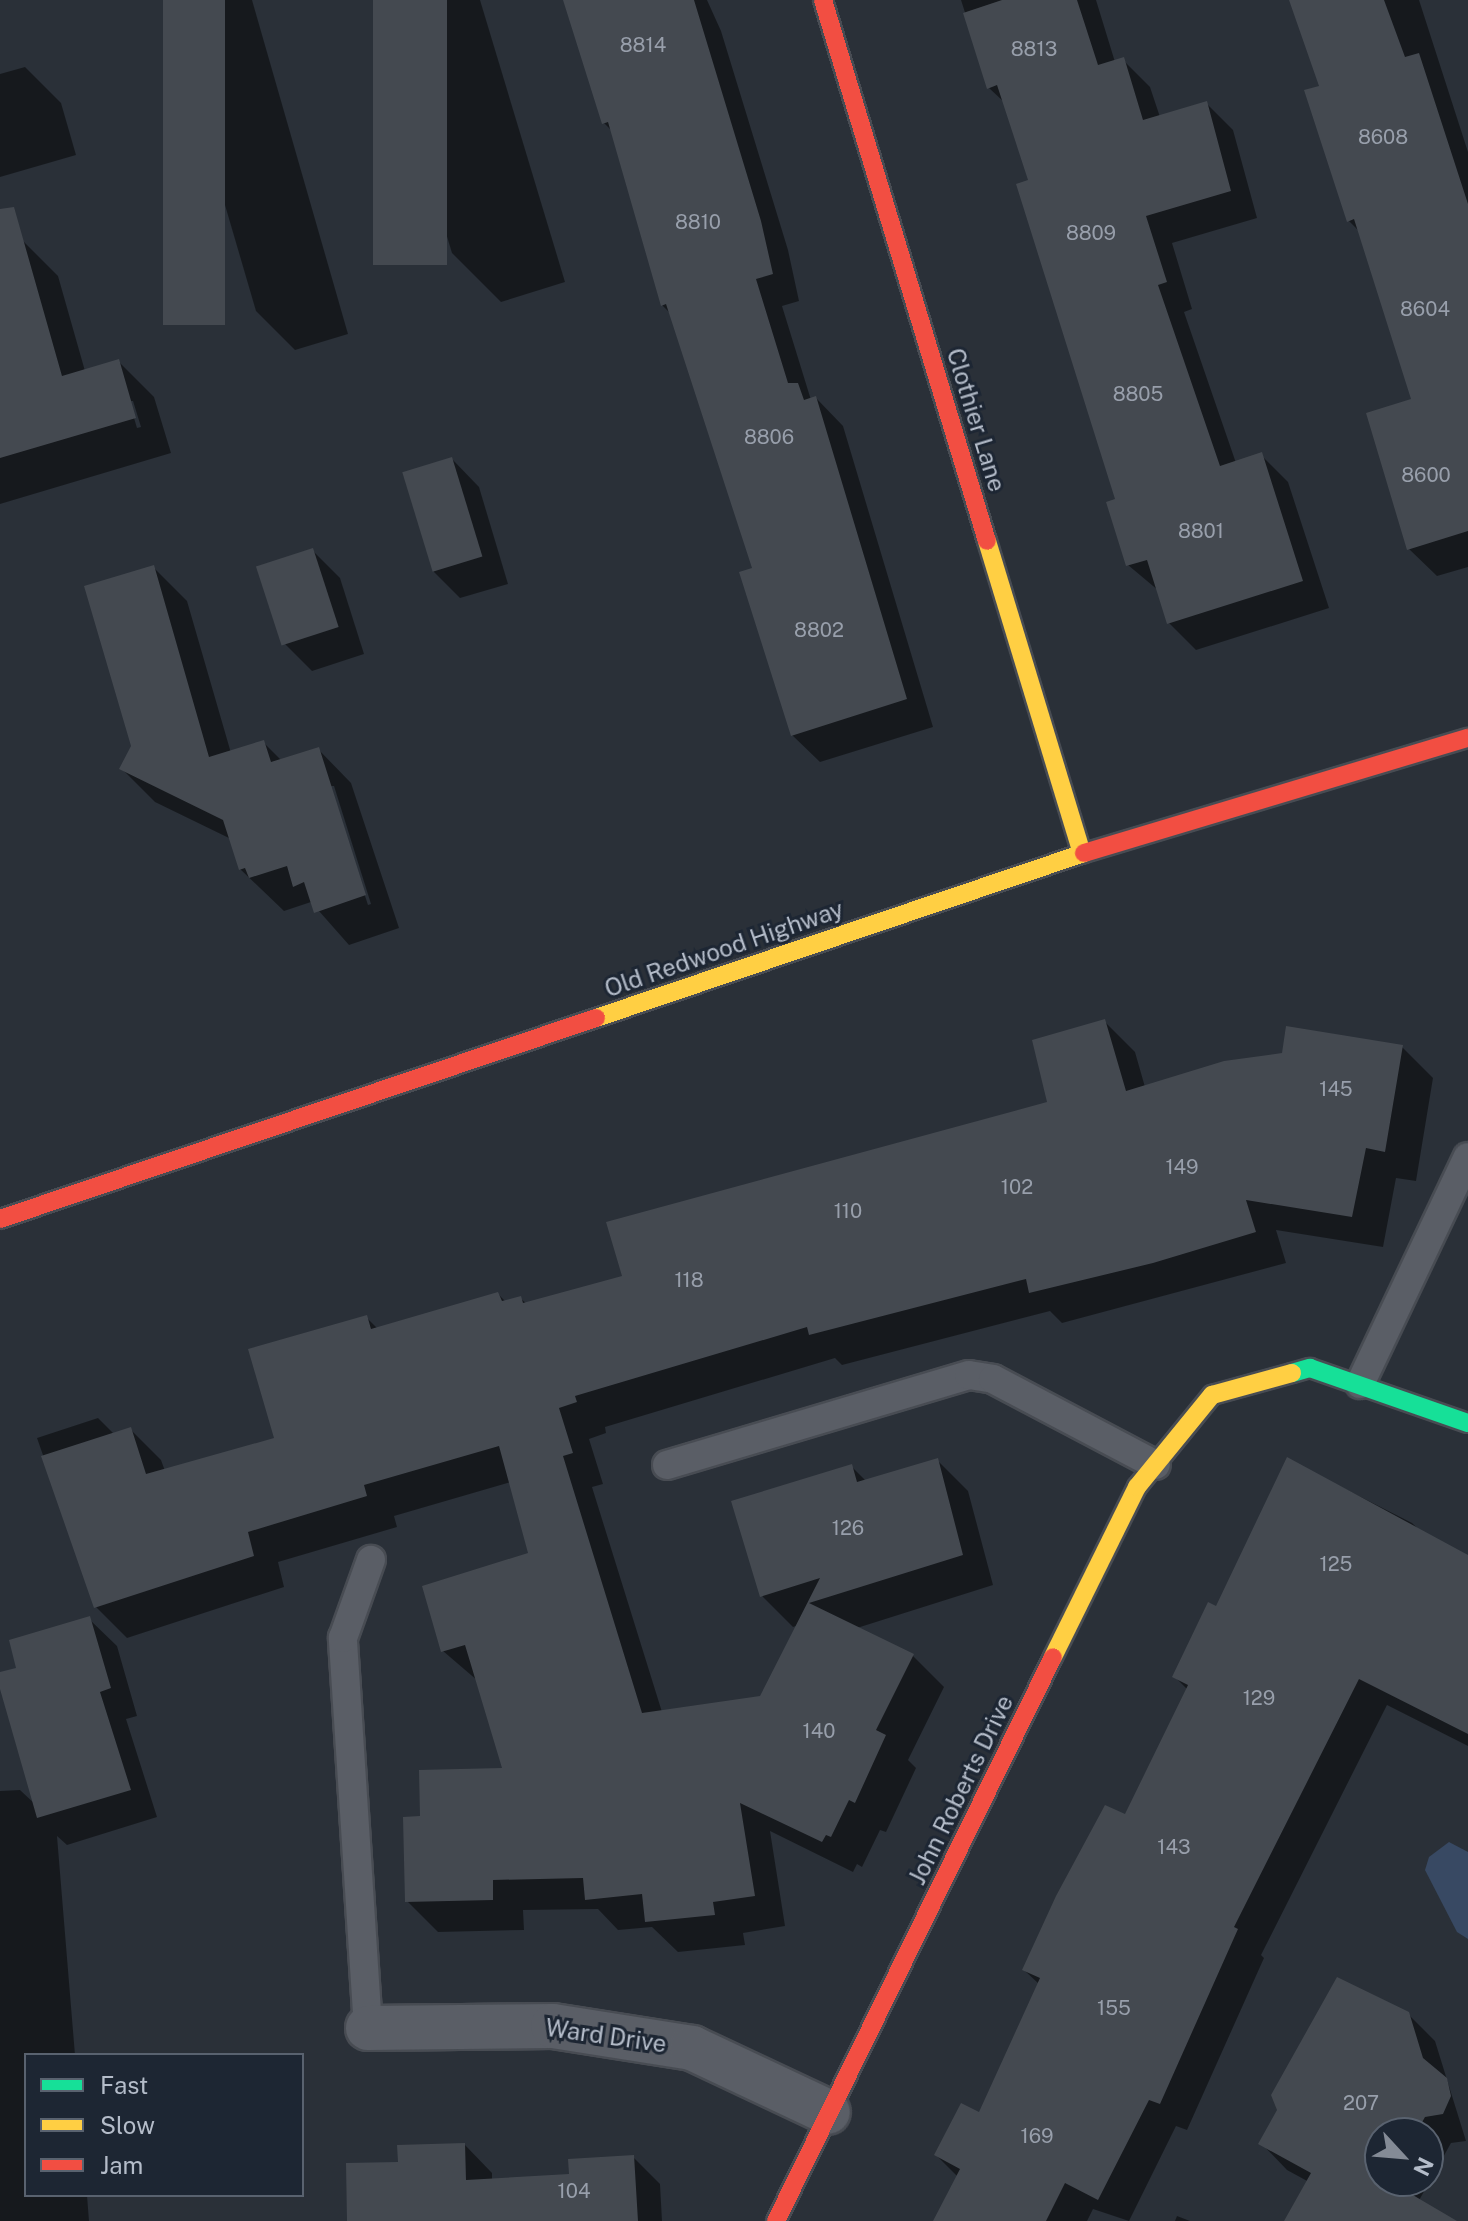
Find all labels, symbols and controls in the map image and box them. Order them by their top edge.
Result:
house number: 8814 [620,33,666,57]
house number: 8813 [1011,37,1057,61]
house number: 8608 [1358,125,1408,149]
house number: 8810 [675,210,721,234]
house number: 8809 [1066,221,1116,245]
house number: 8604 [1400,297,1450,321]
street label: Clothier Lane [941,345,1011,495]
house number: 8805 [1113,382,1163,406]
house number: 8806 [744,425,794,449]
house number: 8600 [1401,463,1451,487]
house number: 8801 [1178,519,1224,543]
house number: 8802 [794,618,844,642]
street label: Old Redwood Highway [601,895,847,1003]
house number: 145 [1319,1077,1353,1101]
house number: 149 [1165,1155,1199,1179]
house number: 102 [1001,1175,1033,1199]
house number: 110 [834,1199,862,1223]
house number: 118 [674,1268,704,1292]
house number: 126 [832,1516,864,1540]
house number: 125 [1320,1552,1352,1576]
house number: 129 [1243,1686,1275,1710]
street label: John Roberts Drive [903,1690,1019,1890]
house number: 140 [803,1719,835,1743]
house number: 143 [1157,1835,1191,1859]
house number: 155 [1097,1996,1131,2020]
street label: Ward Drive [544,2013,668,2059]
legend [24,2053,304,2197]
text: Fast [100,2071,148,2099]
house number: 207 [1343,2091,1379,2115]
text: Slow [100,2111,155,2139]
north arrow [1364,2117,1444,2197]
house number: 169 [1021,2124,1053,2148]
text: Jam [100,2151,143,2179]
text: N [1408,2153,1439,2180]
house number: 104 [558,2179,590,2203]

